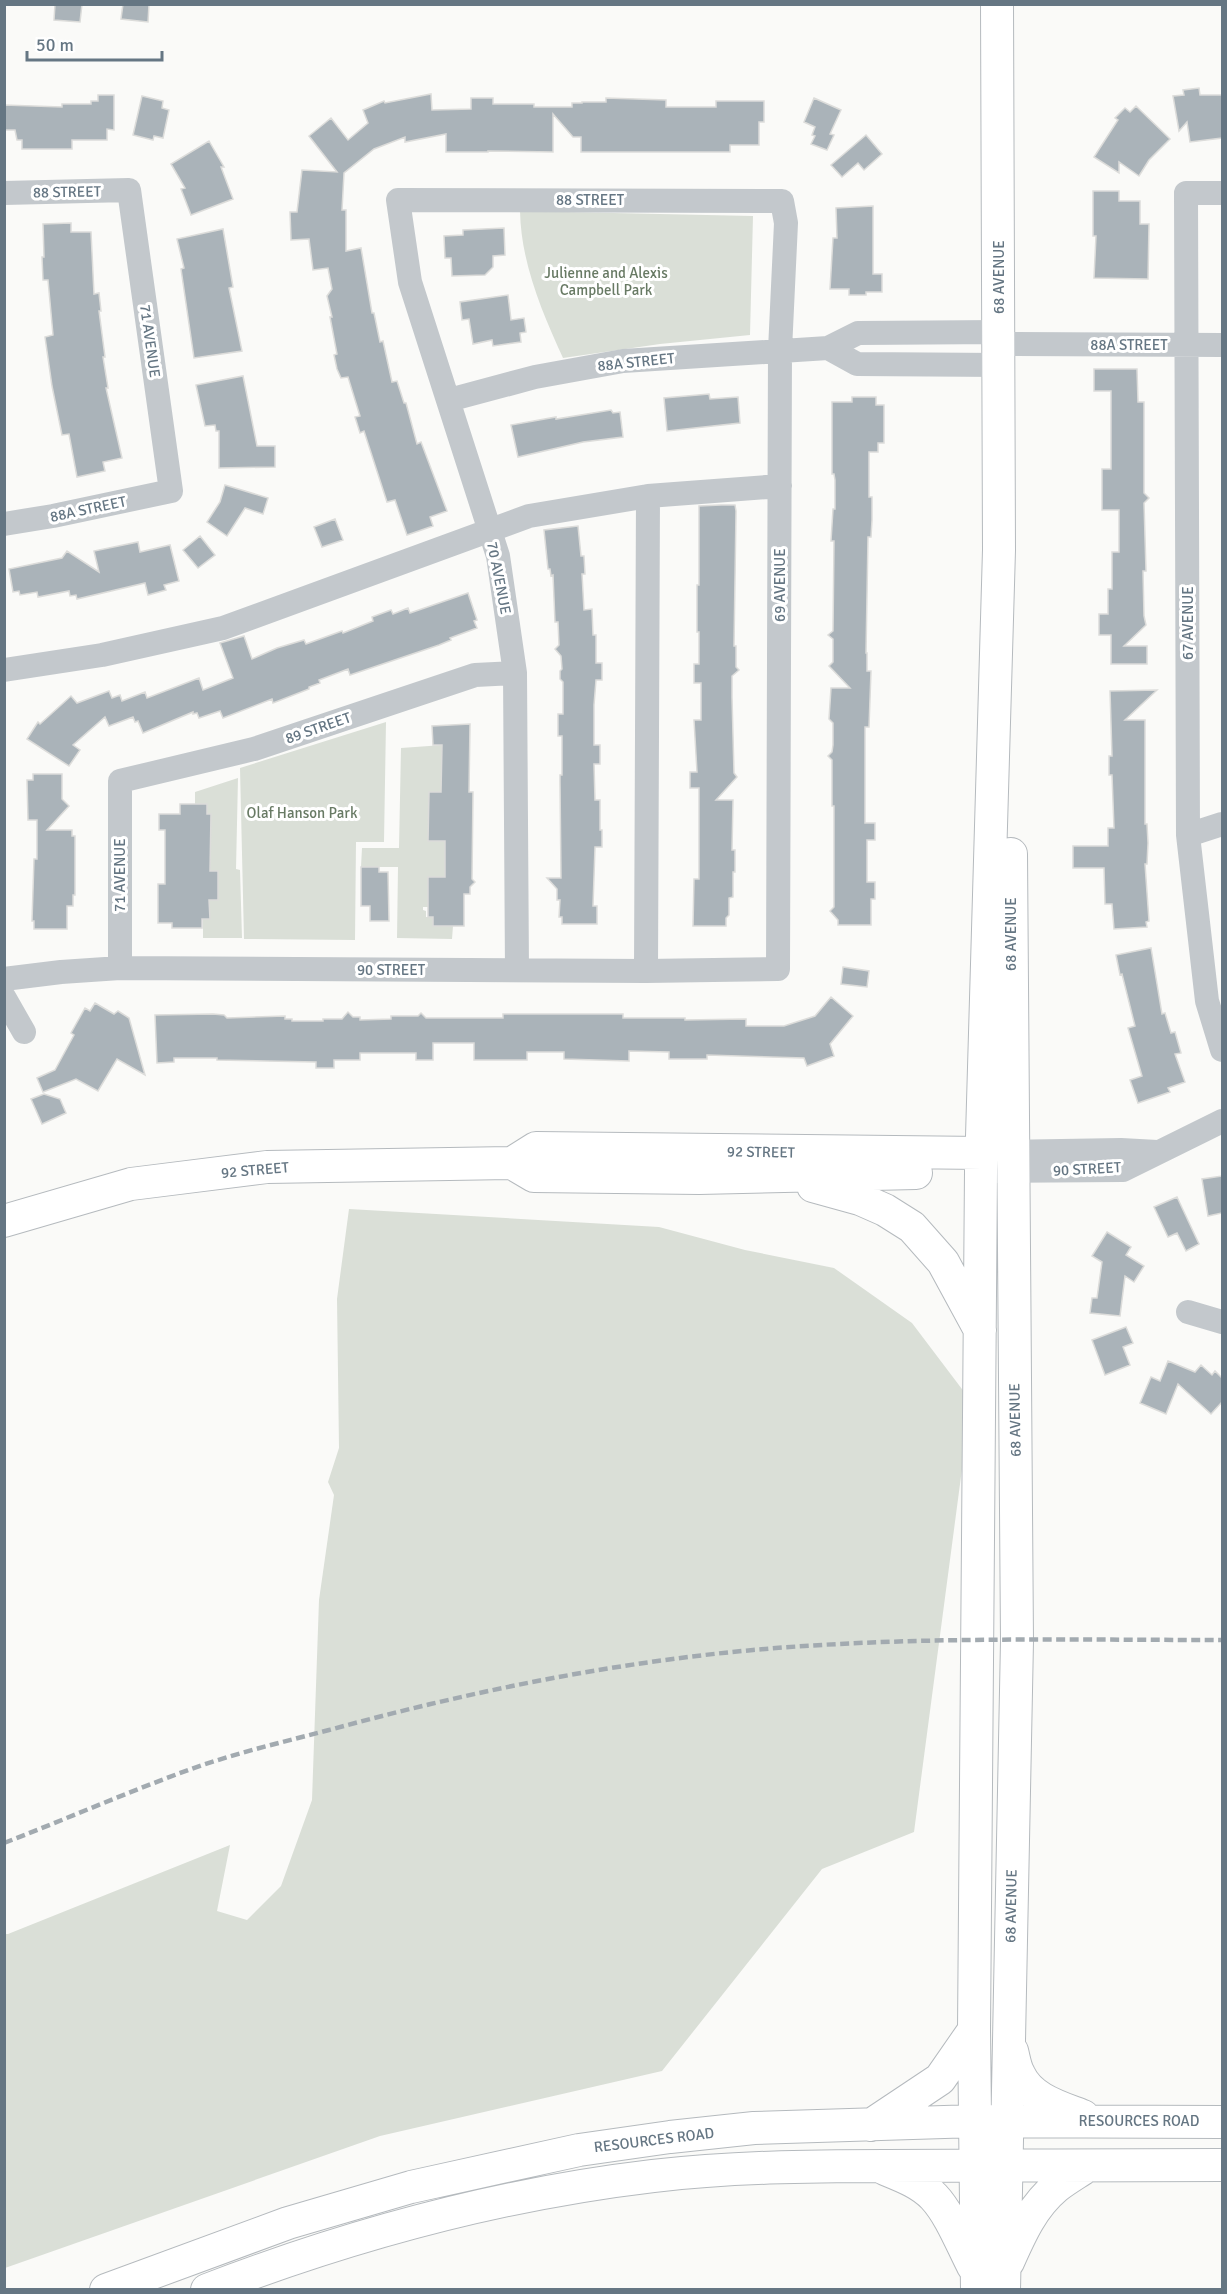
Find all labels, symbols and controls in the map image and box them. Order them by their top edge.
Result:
scale bar [27,24,162,62]
text: 50 m [36,34,74,56]
street label: 88 STREET [33,182,102,202]
street label: 88 STREET [556,191,625,209]
street label: 68 AVENUE [990,240,1008,314]
park label: Julienne and Alexis Campbell Park [544,264,668,299]
street label: 71 AVENUE [136,303,164,379]
street label: 88A STREET [1090,336,1168,354]
street label: 88A STREET [597,349,676,375]
street label: 88A STREET [48,492,128,526]
street label: 70 AVENUE [483,540,515,616]
street label: 69 AVENUE [771,548,789,622]
street label: 67 AVENUE [1179,586,1197,660]
street label: 89 STREET [283,708,354,748]
park label: Olaf Hanson Park [247,804,358,822]
street label: 71 AVENUE [111,838,129,912]
street label: 68 AVENUE [1002,897,1020,971]
street label: 90 STREET [357,961,426,979]
street label: 92 STREET [727,1142,796,1162]
street label: 92 STREET [220,1158,290,1182]
street label: 90 STREET [1052,1158,1122,1180]
street label: 68 AVENUE [1005,1383,1025,1457]
street label: 68 AVENUE [1001,1869,1021,1943]
street label: RESOURCES ROAD [1079,2112,1200,2130]
street label: RESOURCES ROAD [593,2124,715,2156]

